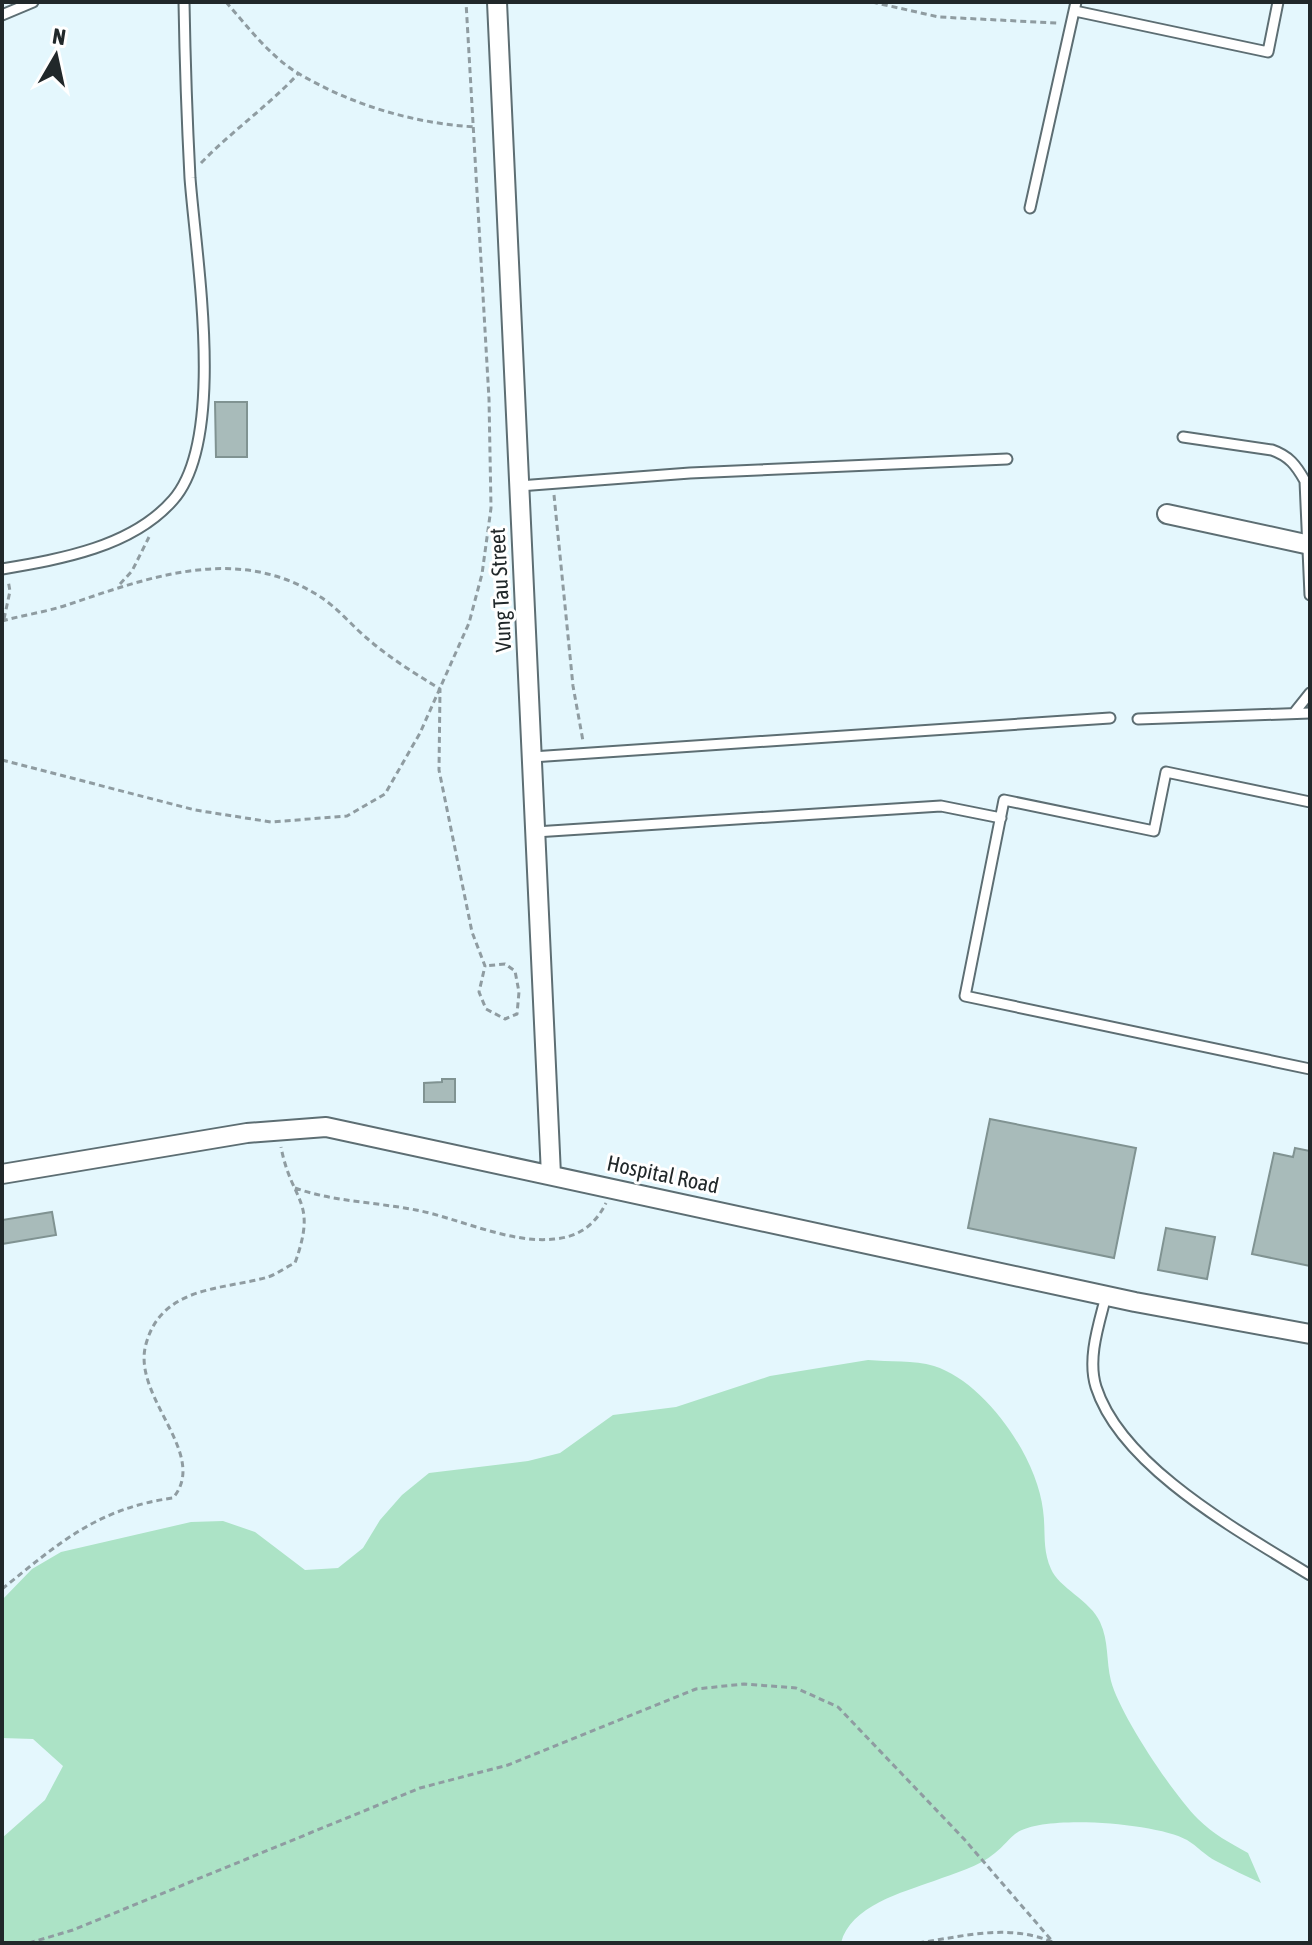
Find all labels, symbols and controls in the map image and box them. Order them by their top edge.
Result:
north arrow [16,16,96,96]
text: N [51,22,68,50]
street label: Vung Tau Street [484,527,516,653]
street label: Hospital Road [605,1149,721,1199]

